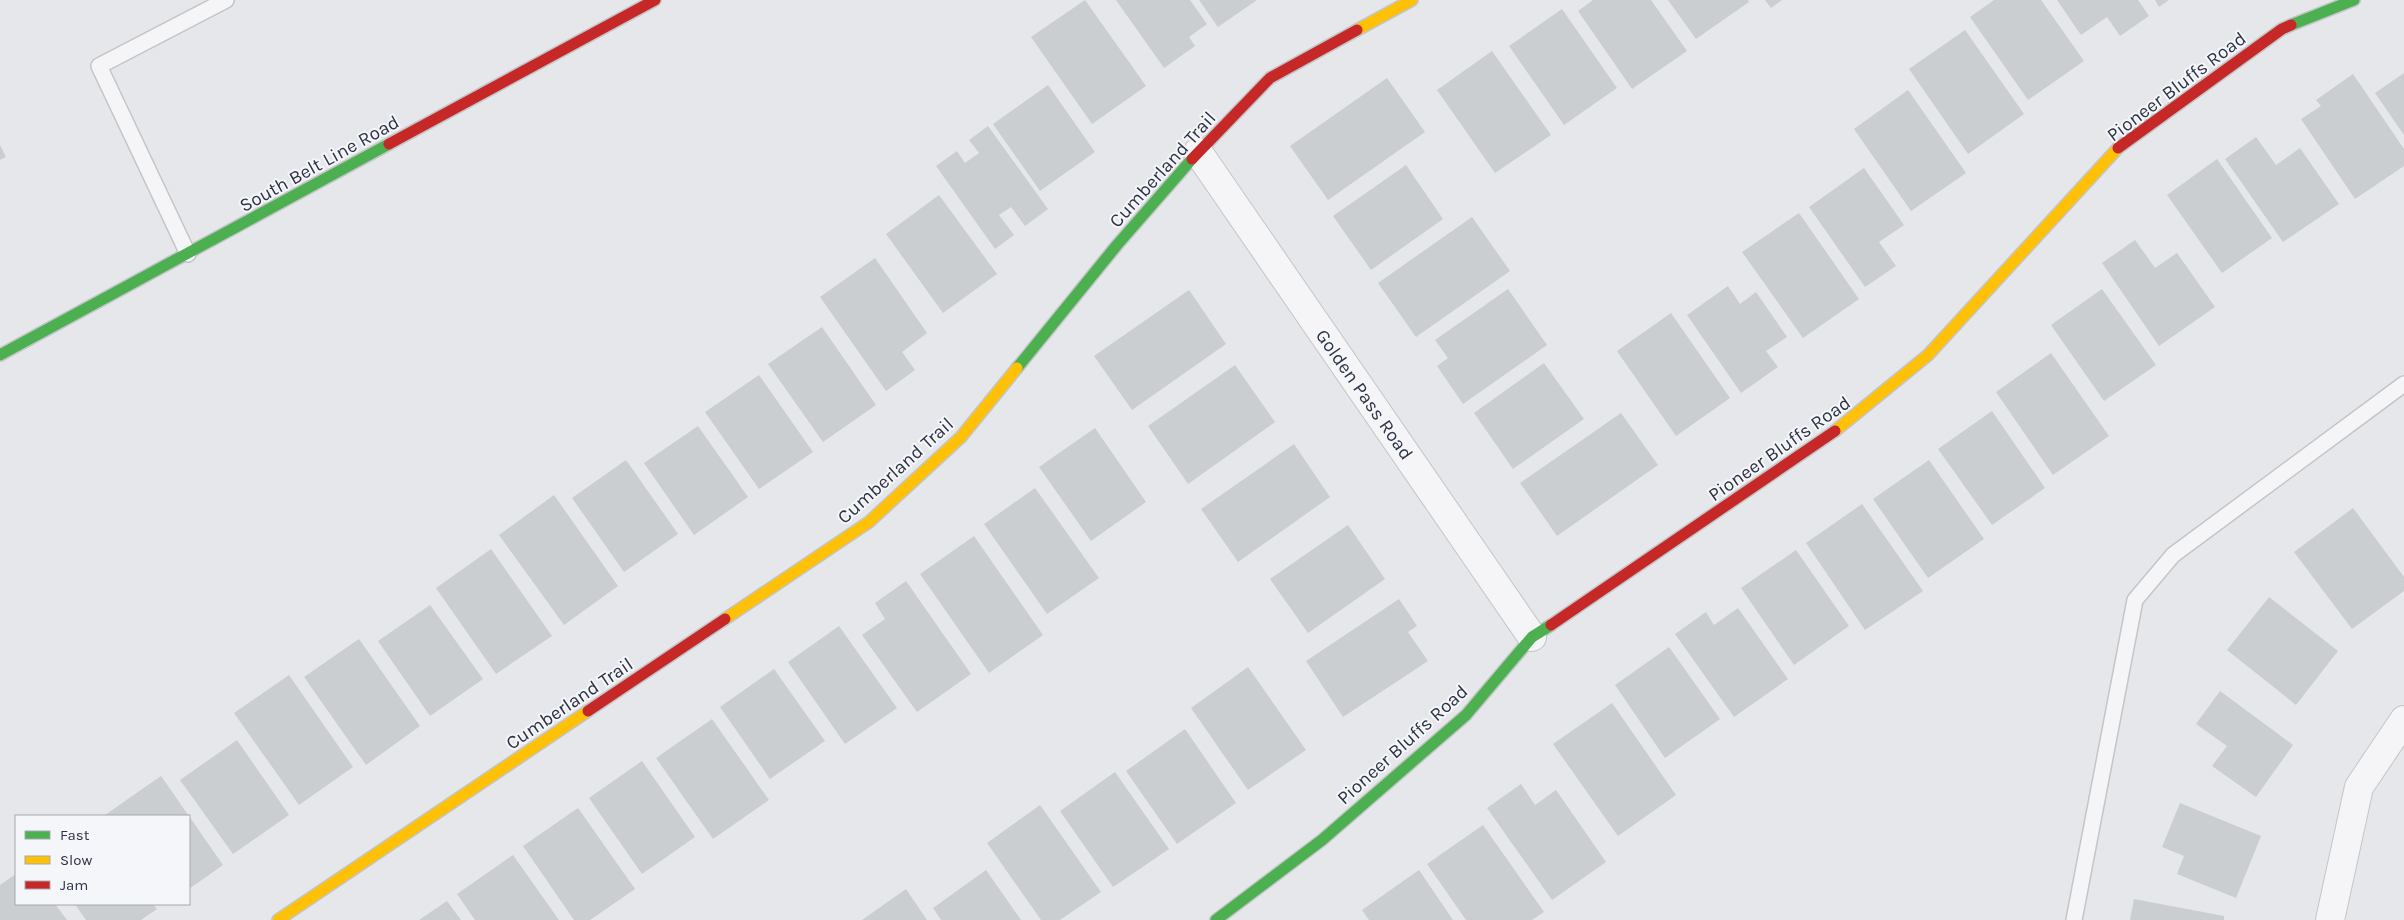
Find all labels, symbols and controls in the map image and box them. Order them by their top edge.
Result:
street label: Pioneer Bluffs Road [2103,27,2250,146]
street label: Cumberland Trail [1105,107,1221,232]
street label: South Belt Line Road [236,111,403,217]
street label: Golden Pass Road [1311,325,1417,464]
street label: Pioneer Bluffs Road [1704,392,1855,506]
street label: Cumberland Trail [833,413,958,529]
street label: Cumberland Trail [502,653,637,754]
street label: Pioneer Bluffs Road [1333,680,1473,809]
legend [15,815,190,905]
text: Fast [60,826,90,844]
text: Slow [60,851,92,869]
text: Jam [60,876,88,894]

